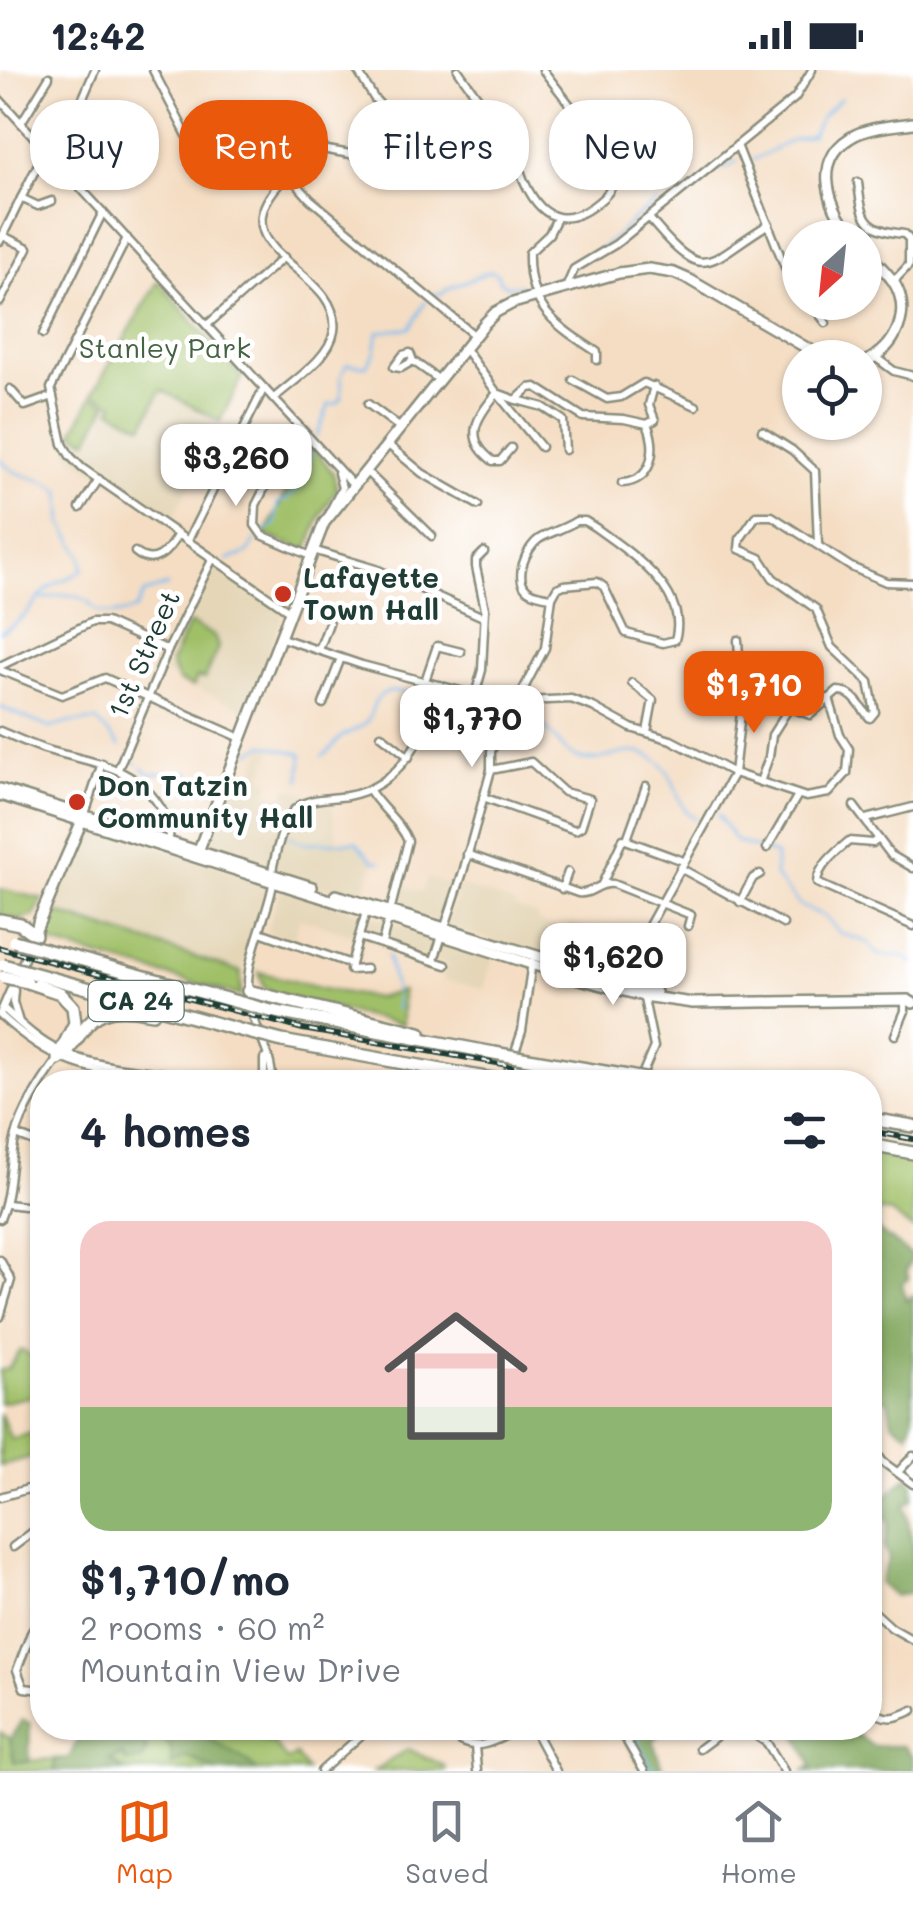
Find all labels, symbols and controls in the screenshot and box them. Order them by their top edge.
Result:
text: 12:42 [50,10,145,60]
chip: Buy [30,100,159,190]
chip: Rent [179,100,328,190]
chip: Filters [348,100,529,190]
chip: New [549,100,693,190]
north arrow [782,220,882,320]
map controls [782,220,882,440]
park label: Stanley Park [79,329,251,365]
button: locate [782,340,882,440]
pin: $3,260 [155,424,317,509]
text: $3,260 [183,435,289,477]
place label: Lafayette Town Hall [303,559,439,627]
marker: Lafayette Town Hall [272,583,294,605]
street label: 1st Street [99,584,187,723]
pin: $1,710 [673,651,835,736]
text: $1,710 [706,662,802,704]
pin: $1,770 [391,685,553,770]
text: $1,770 [422,696,522,738]
place label: Don Tatzin Community Hall [97,767,313,836]
marker: Don Tatzin Community Hall [66,791,88,813]
pin: $1,620 [532,923,694,1008]
text: $1,620 [562,934,664,976]
road number: CA 24 [88,981,184,1021]
text: 4 homes [80,1103,251,1158]
icon: filters [777,1103,832,1158]
icon: home [366,1286,546,1466]
text: $1,710/mo [80,1551,290,1606]
text: 2 rooms · 60 m² [80,1606,324,1648]
text: Mountain View Drive [80,1648,401,1690]
tab: Map [116,1794,173,1890]
tab: Saved [405,1794,488,1890]
tab: Home [721,1794,797,1890]

